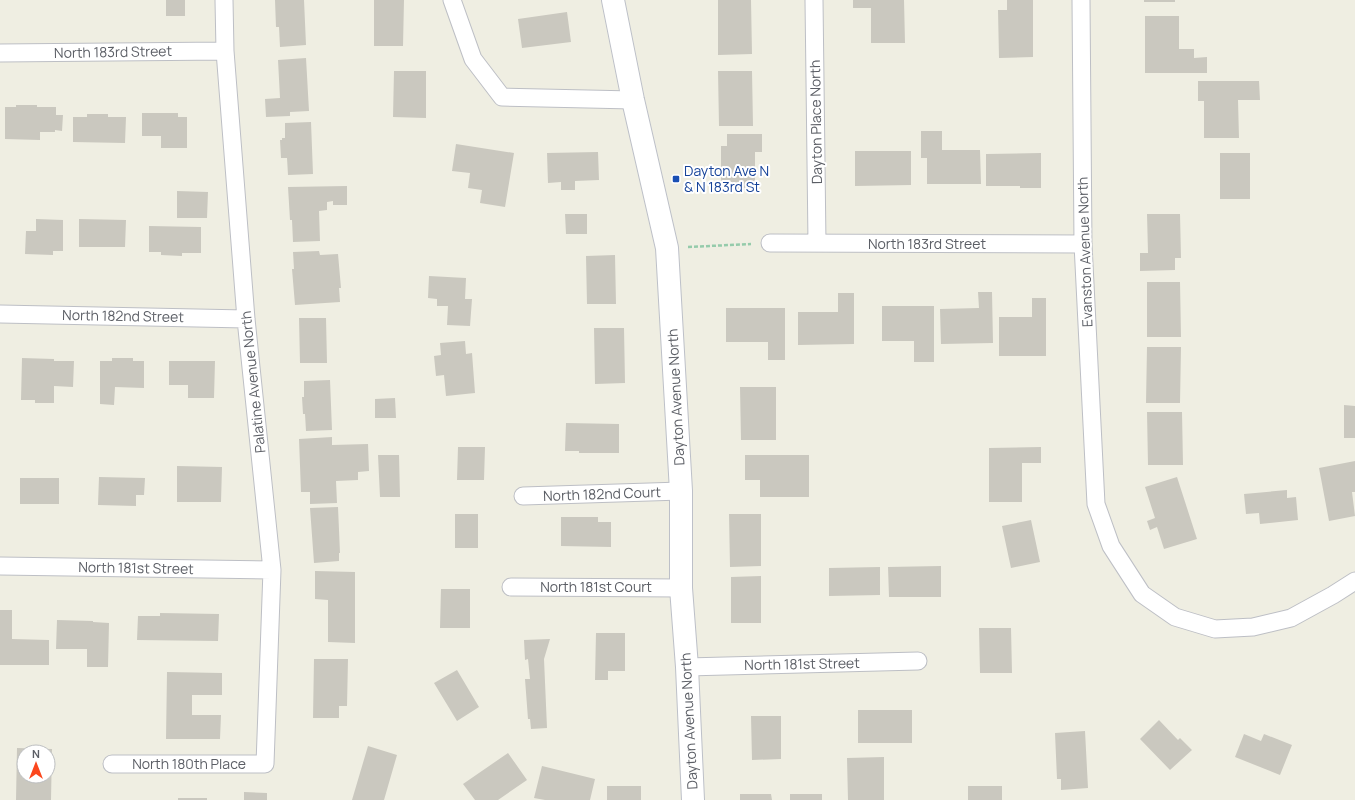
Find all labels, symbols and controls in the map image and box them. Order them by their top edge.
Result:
street label: North 183rd Street [54,41,173,62]
street label: Dayton Place North [805,60,826,184]
place label: Dayton Ave N & N 183rd St [684,161,769,196]
marker: Dayton Ave N & N 183rd St [671,174,681,184]
street label: Evanston Avenue North [1072,177,1097,328]
street label: North 183rd Street [868,234,986,253]
street label: North 182nd Street [62,305,184,326]
street label: Palatine Avenue North [236,310,269,454]
street label: Dayton Avenue North [662,328,689,466]
street label: North 182nd Court [543,482,662,505]
street label: North 181st Street [78,557,194,578]
street label: North 181st Court [540,577,652,596]
street label: Dayton Avenue North [675,652,702,790]
street label: North 181st Street [744,653,860,674]
north arrow [16,744,56,784]
text: N [32,746,40,761]
street label: North 180th Place [132,754,246,773]

